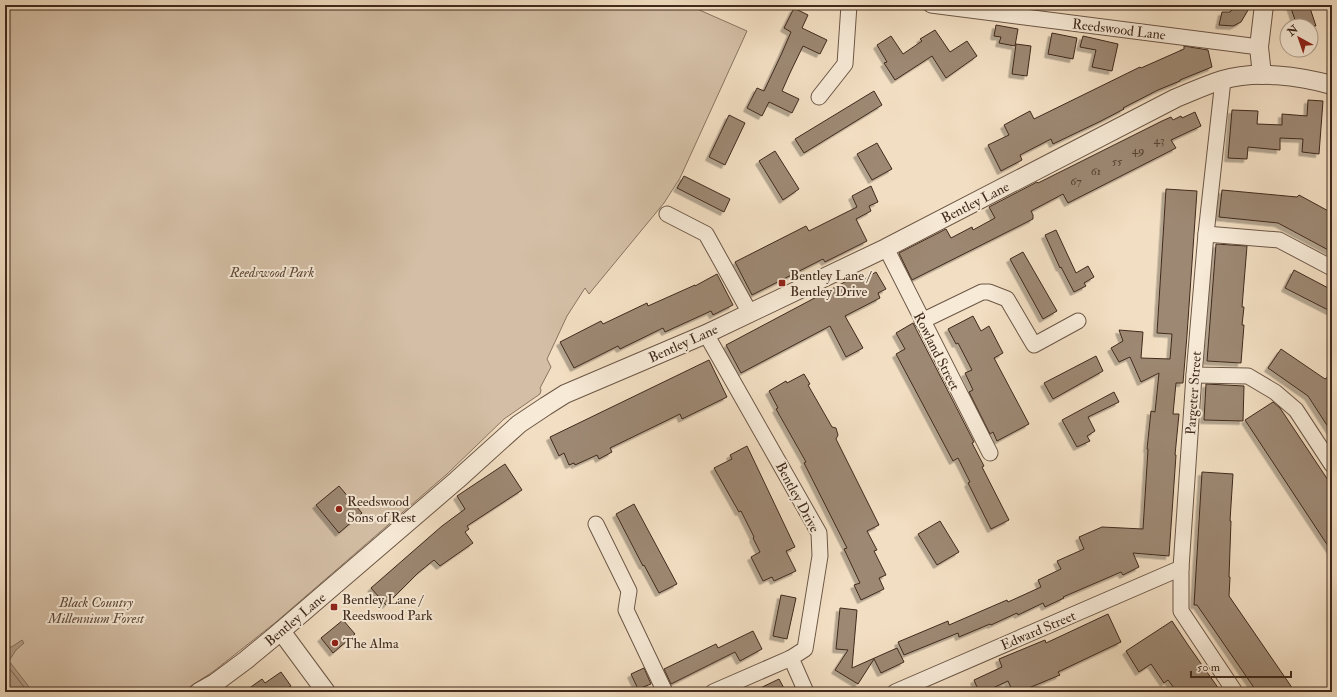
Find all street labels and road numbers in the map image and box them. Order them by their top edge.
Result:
street label: Reedswood Lane [1071,15,1167,44]
street label: Bentley Lane [938,178,1013,228]
street label: Rowland Street [910,309,964,393]
street label: Bentley Lane [646,321,721,367]
street label: Pargeter Street [1182,350,1205,435]
street label: Bentley Drive [771,459,823,536]
street label: Bentley Lane [261,589,330,650]
street label: Edward Street [998,607,1079,654]

